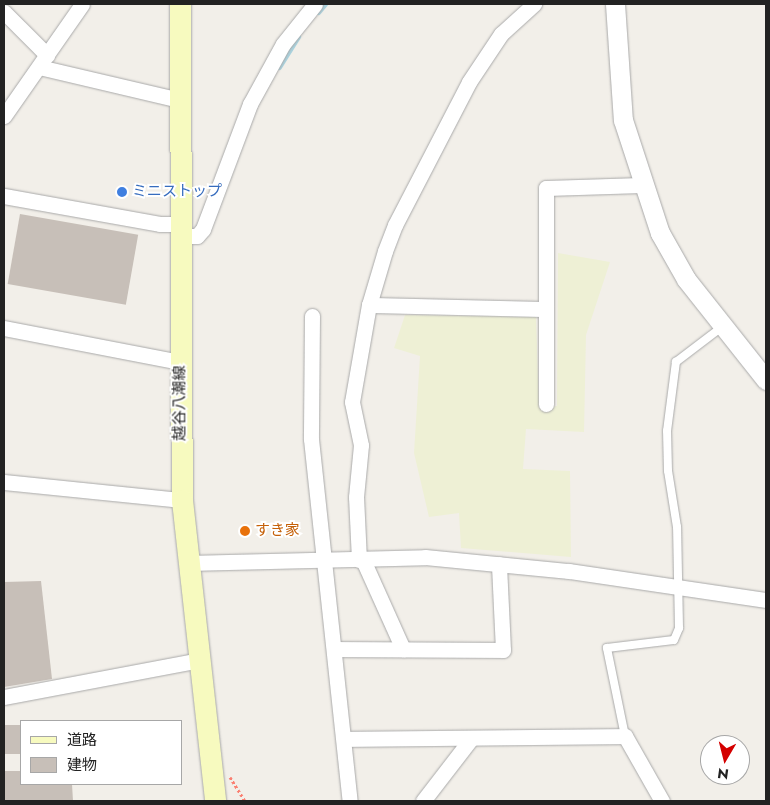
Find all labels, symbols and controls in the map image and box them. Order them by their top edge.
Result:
place label: ミニストップ [132,183,222,201]
marker: ミニストップ [116,186,128,198]
street label: 越谷八潮線 [171,366,189,440]
place label: すき家 [255,522,300,540]
marker: すき家 [239,525,251,537]
legend [20,720,182,785]
text: 道路 [67,729,97,751]
north arrow [700,735,750,785]
text: 建物 [67,754,97,776]
text: N [716,763,730,785]

